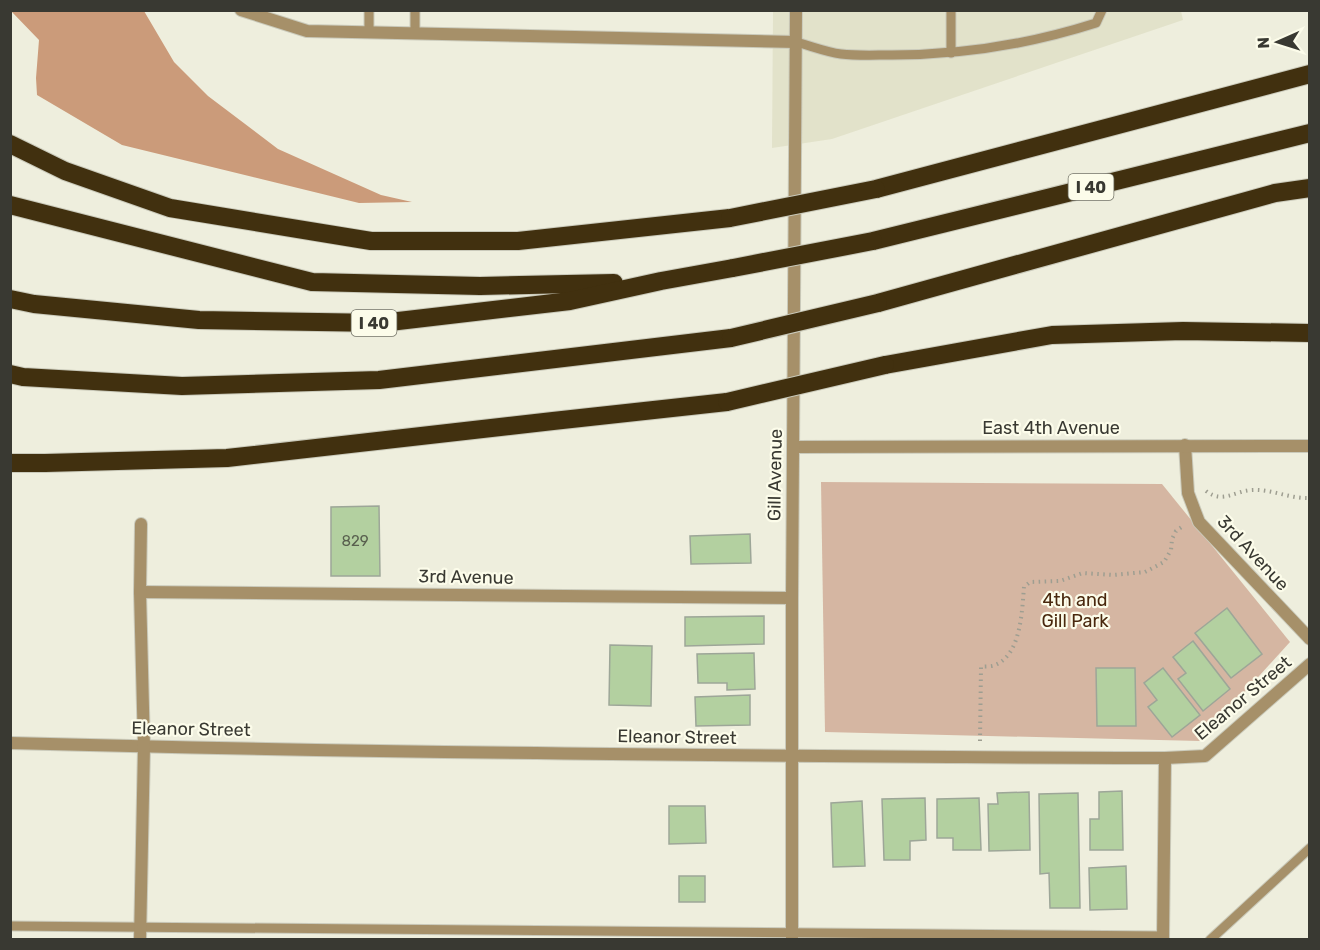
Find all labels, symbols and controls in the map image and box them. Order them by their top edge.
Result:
north arrow [1248,12,1308,72]
text: N [1254,37,1273,49]
road number: I 40 [1068,174,1114,200]
road number: I 40 [352,310,397,336]
street label: East 4th Avenue [982,417,1120,439]
street label: Gill Avenue [763,429,787,521]
street label: 3rd Avenue [1213,511,1293,595]
house number: 829 [341,532,369,550]
street label: 3rd Avenue [418,565,514,589]
park label: 4th and Gill Park [1041,589,1109,632]
street label: Eleanor Street [1190,651,1296,745]
street label: Eleanor Street [131,717,251,741]
street label: Eleanor Street [617,725,737,749]

